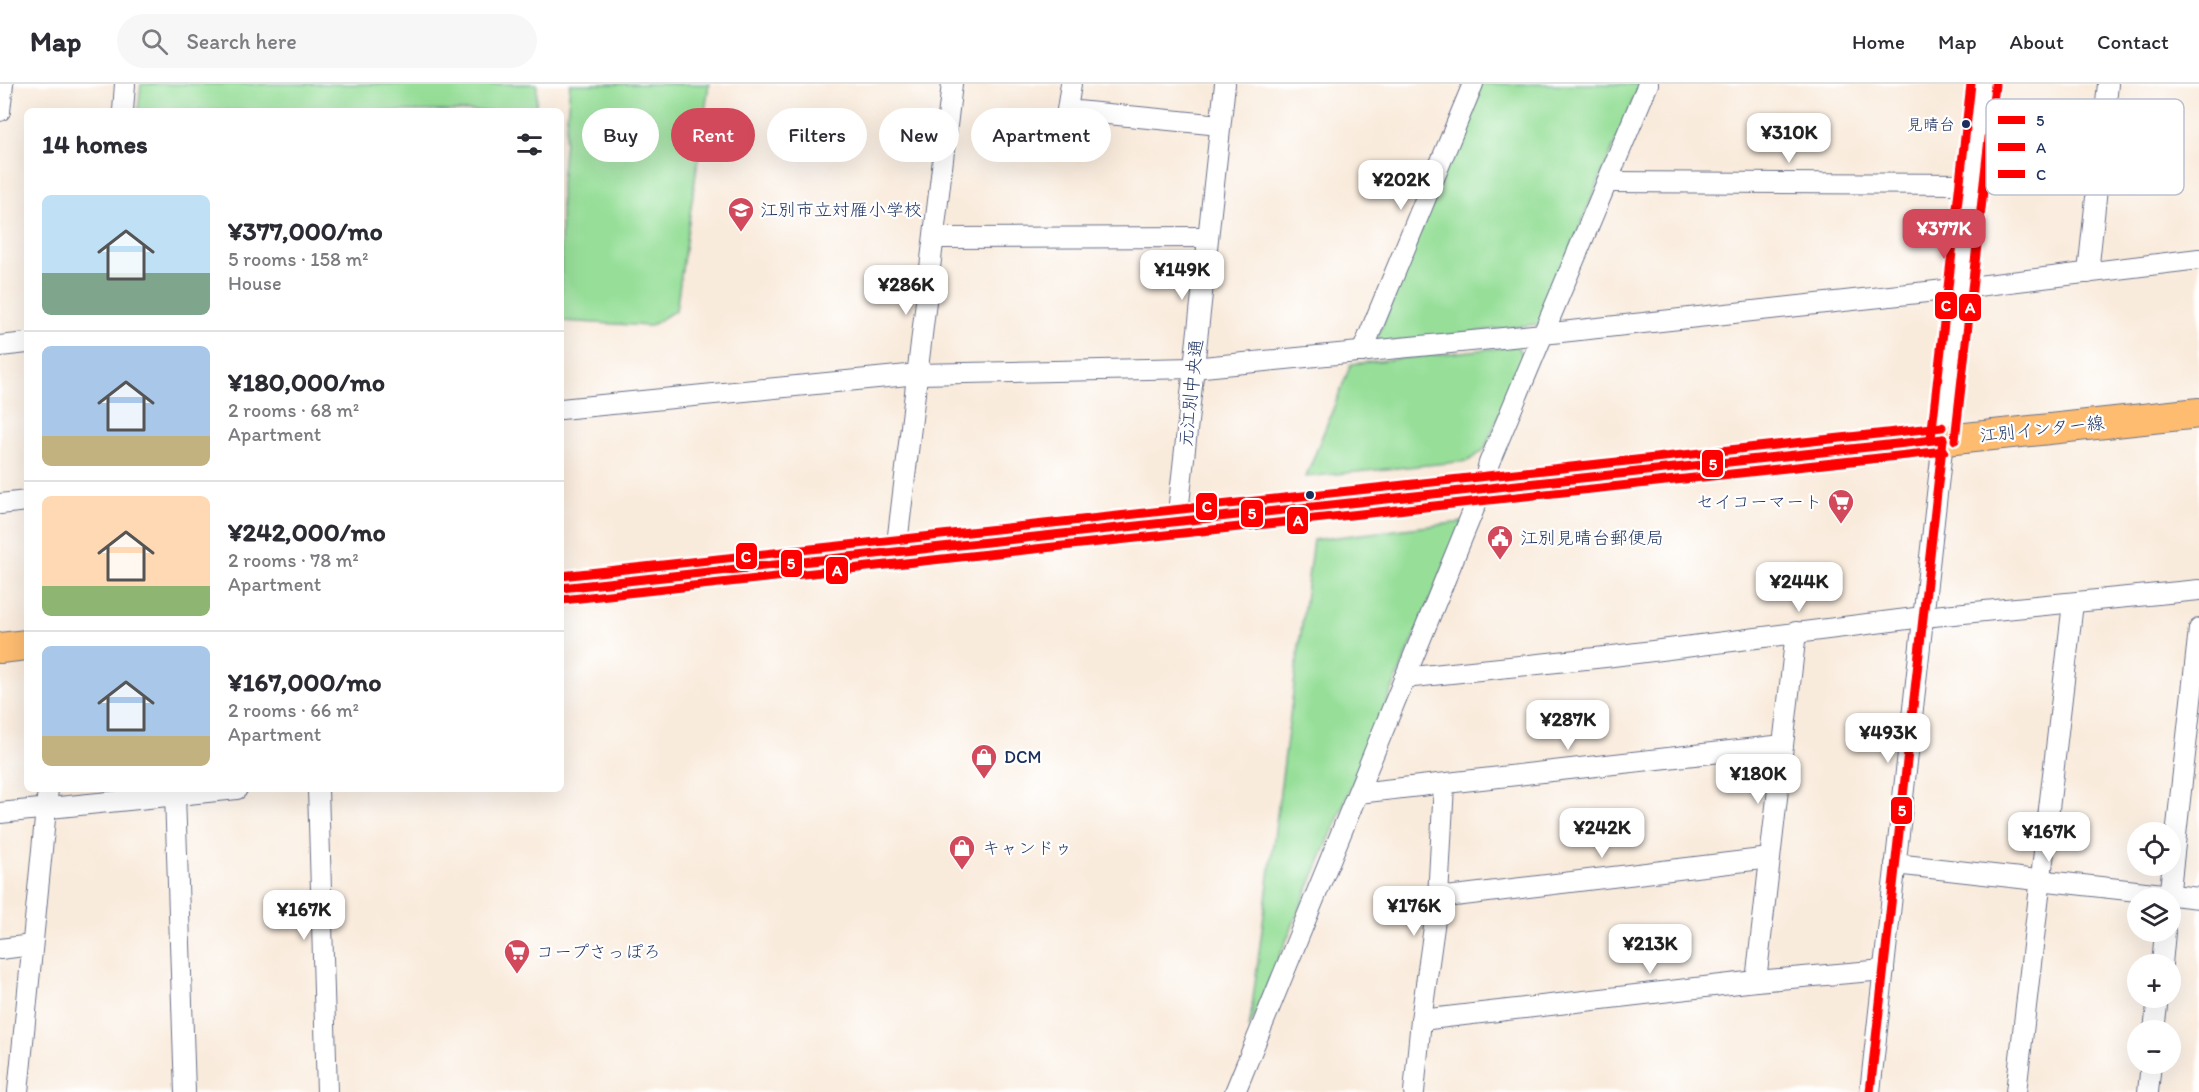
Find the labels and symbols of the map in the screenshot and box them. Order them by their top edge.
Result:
legend [1986,99,2184,195]
text: 5 [2036,111,2044,130]
pin: ¥310K [1747,113,1831,164]
place label: 見晴台 [1907,115,1955,134]
marker: 見晴台 [1960,118,1972,130]
text: A [2036,138,2046,157]
pin: ¥202K [1359,160,1443,211]
text: C [2036,165,2046,184]
school or university icon: 江別市立対雁小学校 [726,195,756,233]
place label: 江別市立対雁小学校 [760,199,922,221]
pin: ¥377K [1902,209,1986,260]
pin: ¥149K [1140,250,1224,301]
pin: ¥286K [864,265,948,316]
line badge: C [1934,291,1958,320]
line badge: A [1958,293,1982,322]
text: C [1941,296,1952,315]
text: A [1964,298,1976,317]
street label: 元江別中央通 [1174,338,1208,448]
street label: 江別インター線 [1979,412,2105,446]
line badge: 5 [1701,449,1724,478]
text: 5 [1709,455,1718,474]
supermarket icon: セイコーマート [1826,487,1856,525]
unlabelled marker [1304,489,1316,501]
place label: セイコーマート [1696,491,1822,513]
line badge: C [1195,492,1218,521]
text: C [1202,497,1213,516]
line badge: 5 [1240,499,1264,528]
text: 5 [1248,504,1257,523]
line badge: A [1286,506,1309,535]
text: A [1292,511,1304,530]
public building icon: 江別見晴台郵便局 [1485,523,1515,561]
place label: 江別見晴台郵便局 [1520,527,1664,549]
line badge: C [735,542,758,570]
text: C [741,547,752,566]
line badge: 5 [780,549,803,578]
text: 5 [787,554,796,573]
line badge: A [825,556,849,585]
text: A [831,561,843,580]
pin: ¥244K [1757,562,1841,613]
pin: ¥287K [1526,700,1610,751]
pin: ¥493K [1846,713,1930,764]
shop icon: DCM [969,742,999,780]
place label: DCM [1004,746,1042,768]
pin: ¥180K [1716,754,1800,805]
line badge: 5 [1890,796,1913,825]
text: 5 [1898,801,1907,820]
pin: ¥242K [1560,808,1644,859]
pin: ¥167K [2007,812,2091,863]
shop icon: キャンドゥ [947,833,977,871]
place label: キャンドゥ [982,837,1072,859]
pin: ¥176K [1372,886,1456,937]
pin: ¥167K [262,890,346,941]
pin: ¥213K [1608,924,1692,975]
supermarket icon: コープさっぽろ [502,937,532,975]
place label: コープさっぽろ [536,941,661,963]

